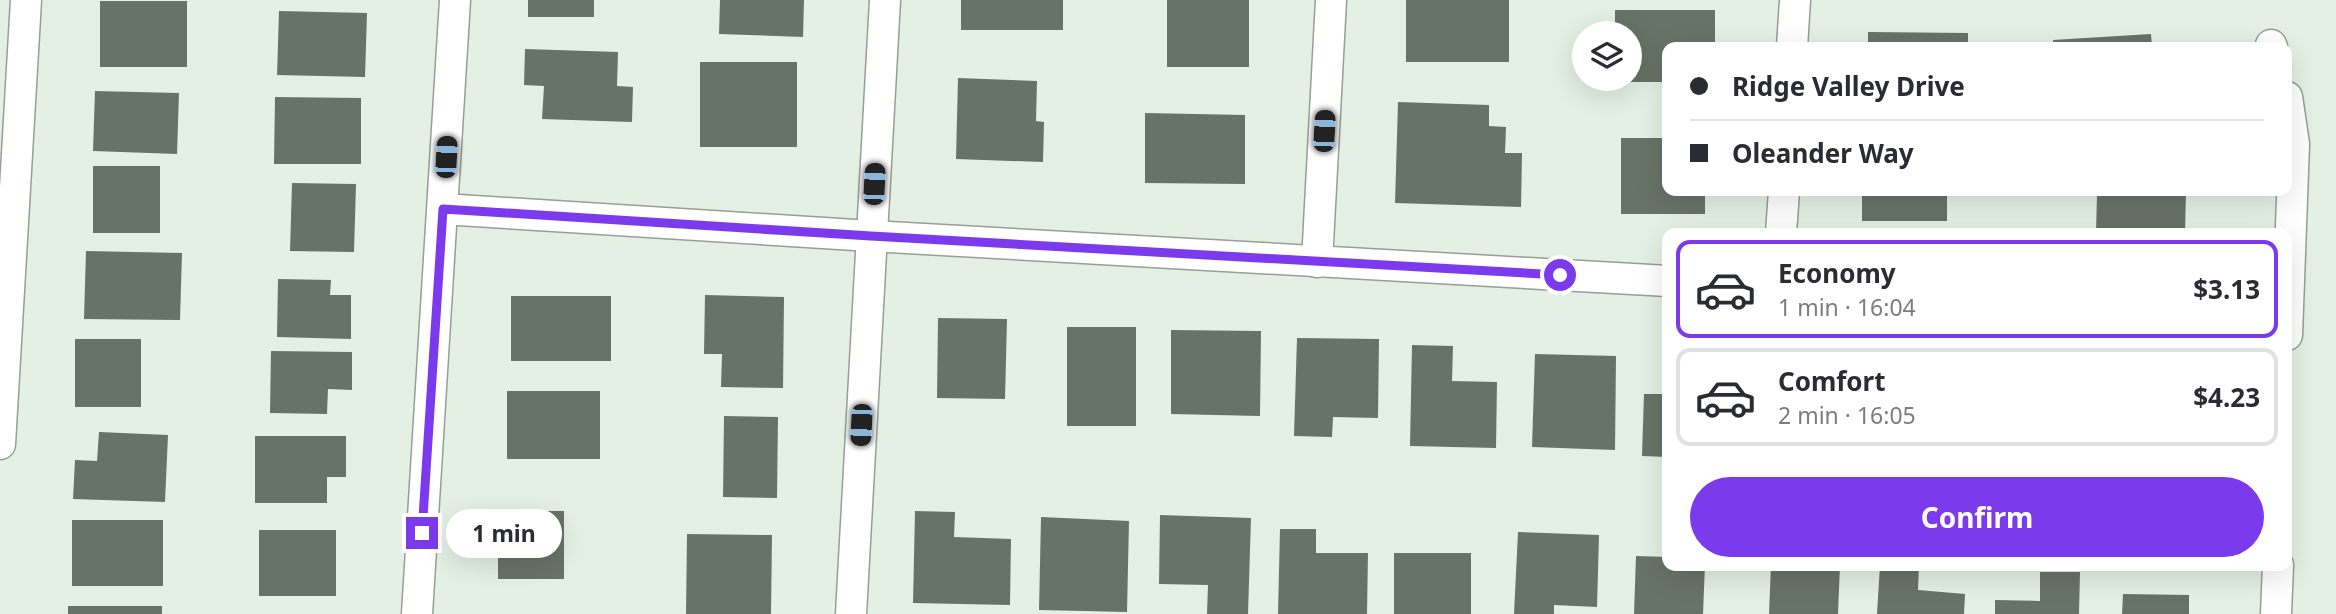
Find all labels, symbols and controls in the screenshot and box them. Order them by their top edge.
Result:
map controls [1572,21,1642,91]
button: layers [1572,21,1642,91]
text: Ridge Valley Drive [1732,68,1965,104]
car [1313,109,1336,153]
car [435,135,458,179]
text: Oleander Way [1732,135,1914,171]
car [863,162,886,206]
text: Economy [1778,255,1896,291]
icon: car [1694,258,1757,321]
route start [1544,259,1576,291]
text: $3.13 [2193,271,2260,307]
text: 1 min · 16:04 [1778,291,1916,323]
text: Comfort [1778,363,1886,399]
icon: car [1694,366,1757,429]
text: $4.23 [2193,379,2260,415]
text: 2 min · 16:05 [1778,399,1916,431]
car [850,403,873,447]
button: Confirm [1690,477,2264,557]
callout: 1 min [446,508,562,558]
route end [406,517,438,549]
text: 1 min [472,517,536,549]

